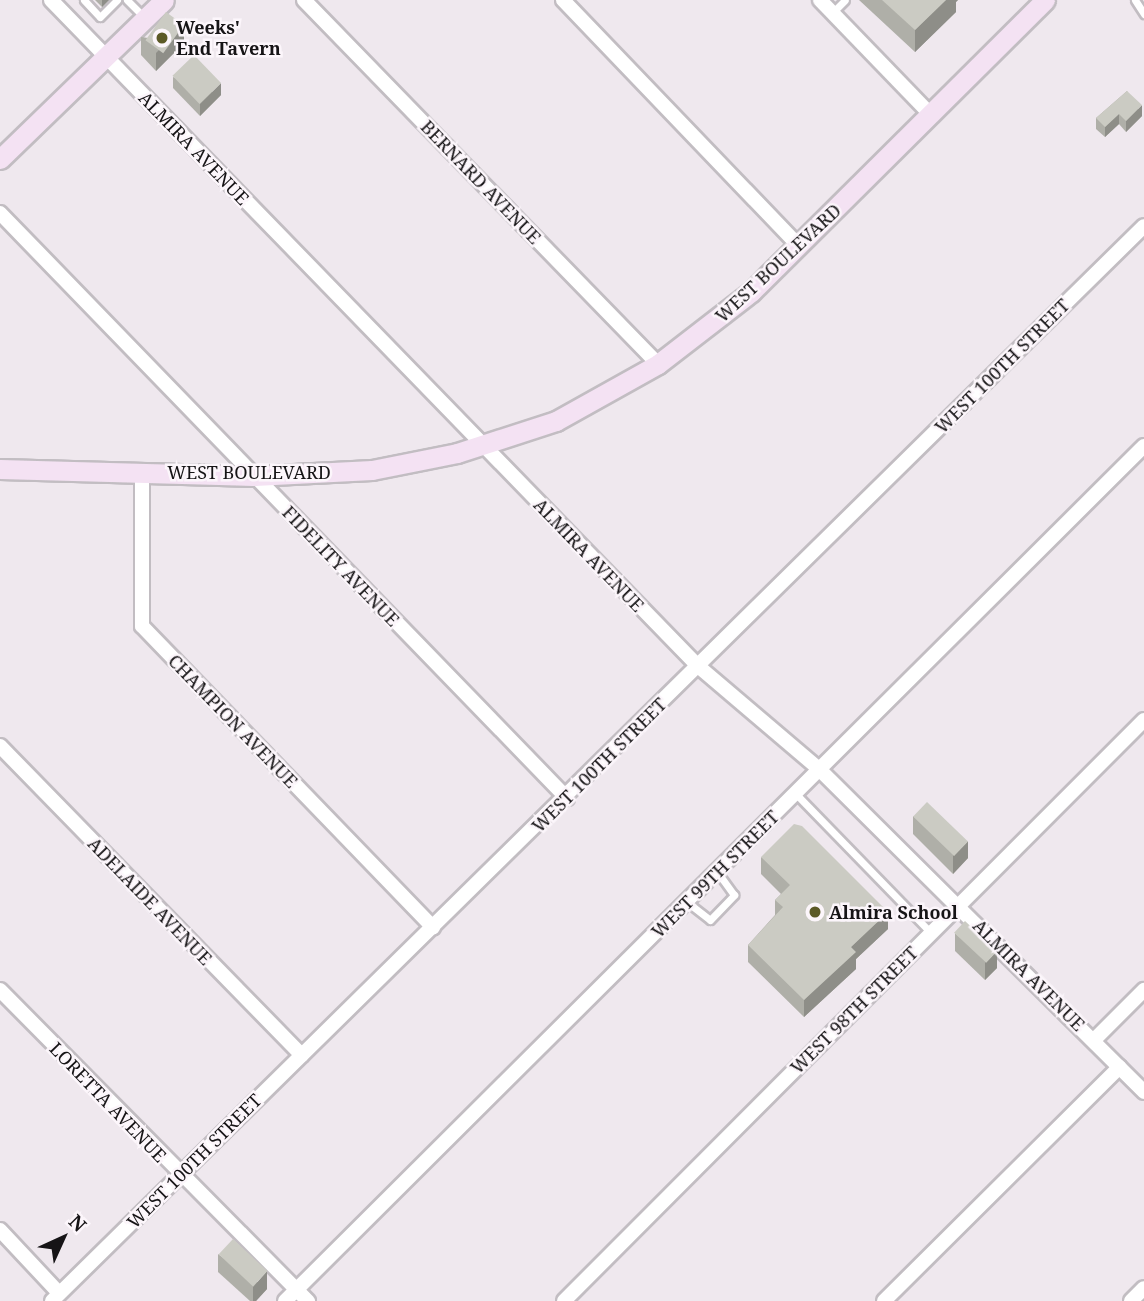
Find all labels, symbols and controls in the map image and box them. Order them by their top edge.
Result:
place label: Weeks' End Tavern [176,17,281,60]
marker: Weeks' End Tavern [154,30,170,46]
street label: ALMIRA AVENUE [134,87,254,209]
street label: BERNARD AVENUE [417,116,545,248]
street label: WEST BOULEVARD [711,199,845,327]
street label: WEST 100TH STREET [930,294,1074,438]
street label: WEST BOULEVARD [167,461,331,483]
street label: ALMIRA AVENUE [529,494,649,616]
street label: FIDELITY AVENUE [278,501,404,631]
street label: CHAMPION AVENUE [164,650,302,792]
street label: WEST 100TH STREET [527,693,671,837]
street label: WEST 99TH STREET [647,806,783,942]
street label: ADELAIDE AVENUE [84,833,216,969]
place label: Almira School [829,901,958,923]
marker: Almira School [807,904,823,920]
street label: ALMIRA AVENUE [969,915,1089,1035]
street label: WEST 98TH STREET [786,942,922,1078]
street label: LORETTA AVENUE [45,1038,171,1166]
street label: WEST 100TH STREET [122,1089,266,1233]
north arrow [28,1203,98,1273]
text: N [63,1209,92,1238]

